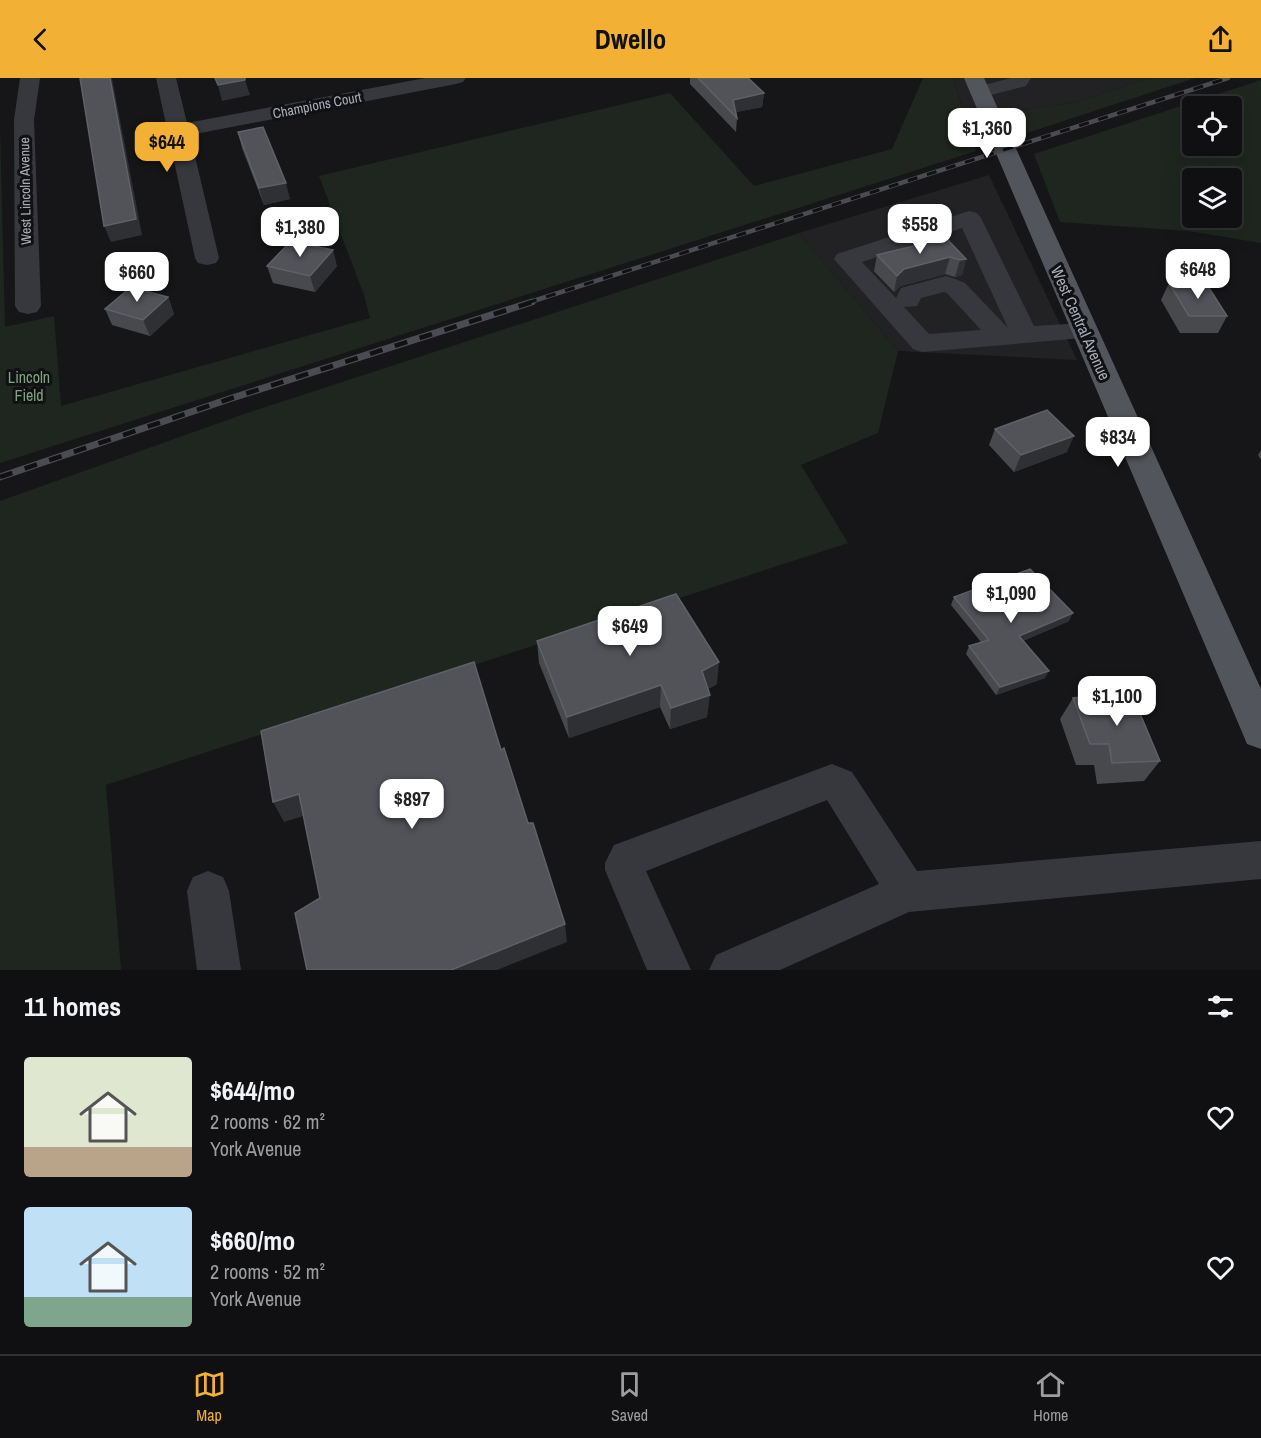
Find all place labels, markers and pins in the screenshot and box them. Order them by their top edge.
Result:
pin: $1,360 [938,108,1036,159]
pin: $644 [131,122,203,173]
pin: $558 [884,204,956,255]
pin: $1,380 [251,207,349,258]
pin: $648 [1162,249,1234,300]
pin: $660 [101,252,173,303]
pin: $834 [1082,417,1154,468]
pin: $1,090 [962,573,1060,624]
pin: $649 [594,606,666,657]
pin: $1,100 [1068,676,1166,727]
pin: $897 [376,779,448,830]

